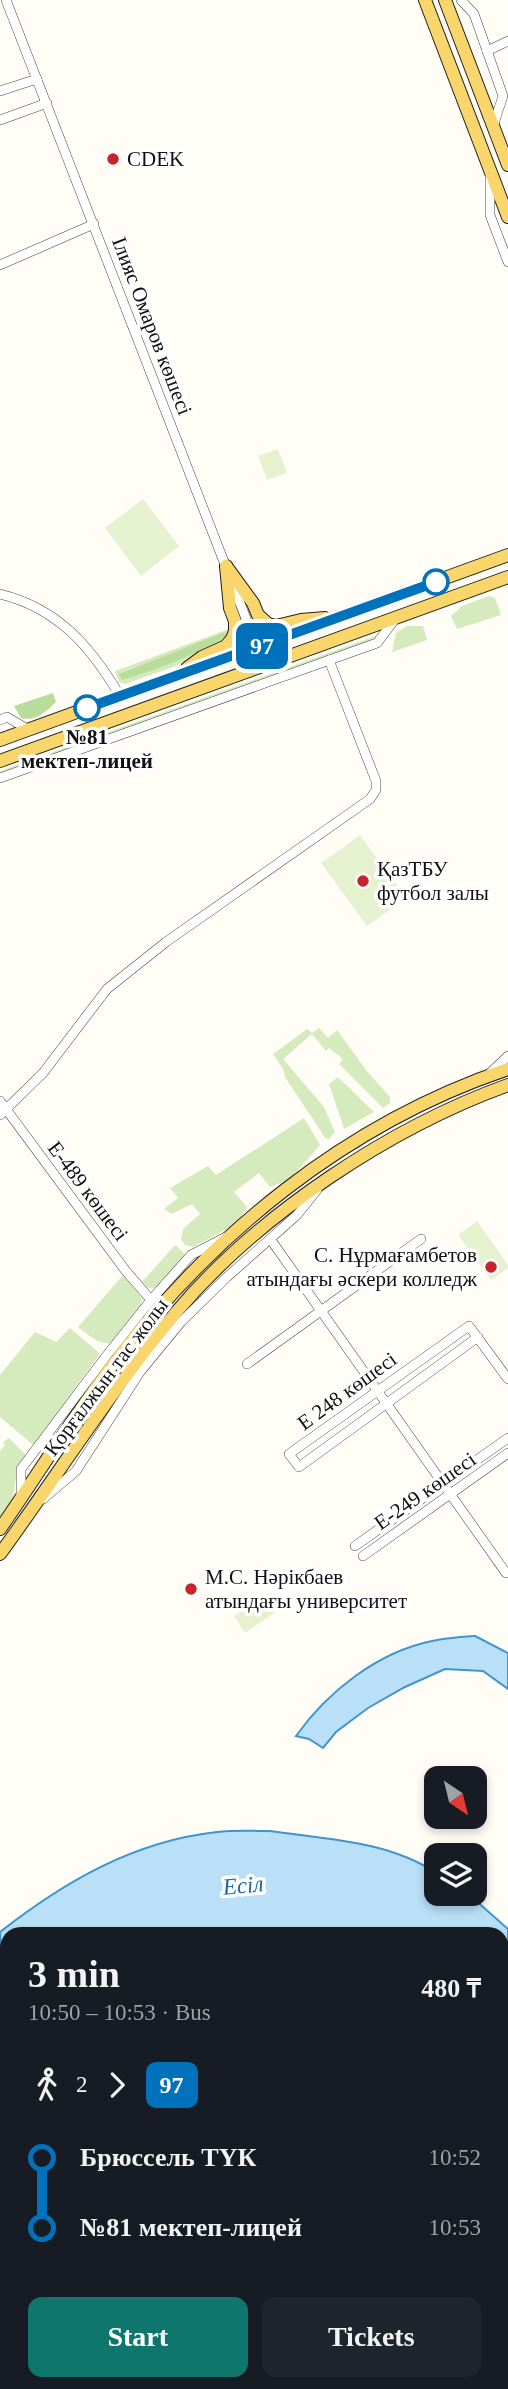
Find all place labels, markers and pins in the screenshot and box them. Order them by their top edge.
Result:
place label: CDEK [127,147,184,171]
marker: CDEK [105,151,121,167]
unlabelled marker [423,569,449,595]
marker: №81 мектеп-лицей [74,695,100,721]
place label: №81 мектеп-лицей [21,725,153,773]
place label: ҚазТБУ футбол залы [377,857,489,905]
marker: ҚазТБУ футбол залы [355,873,371,889]
place label: С. Нұрмағамбетов атындағы әскери колледж [247,1243,477,1291]
marker: С. Нұрмағамбетов атындағы әскери колледж [483,1259,499,1275]
place label: М.С. Нәрікбаев атындағы университет [205,1565,407,1613]
marker: М.С. Нәрікбаев атындағы университет [183,1581,199,1597]

